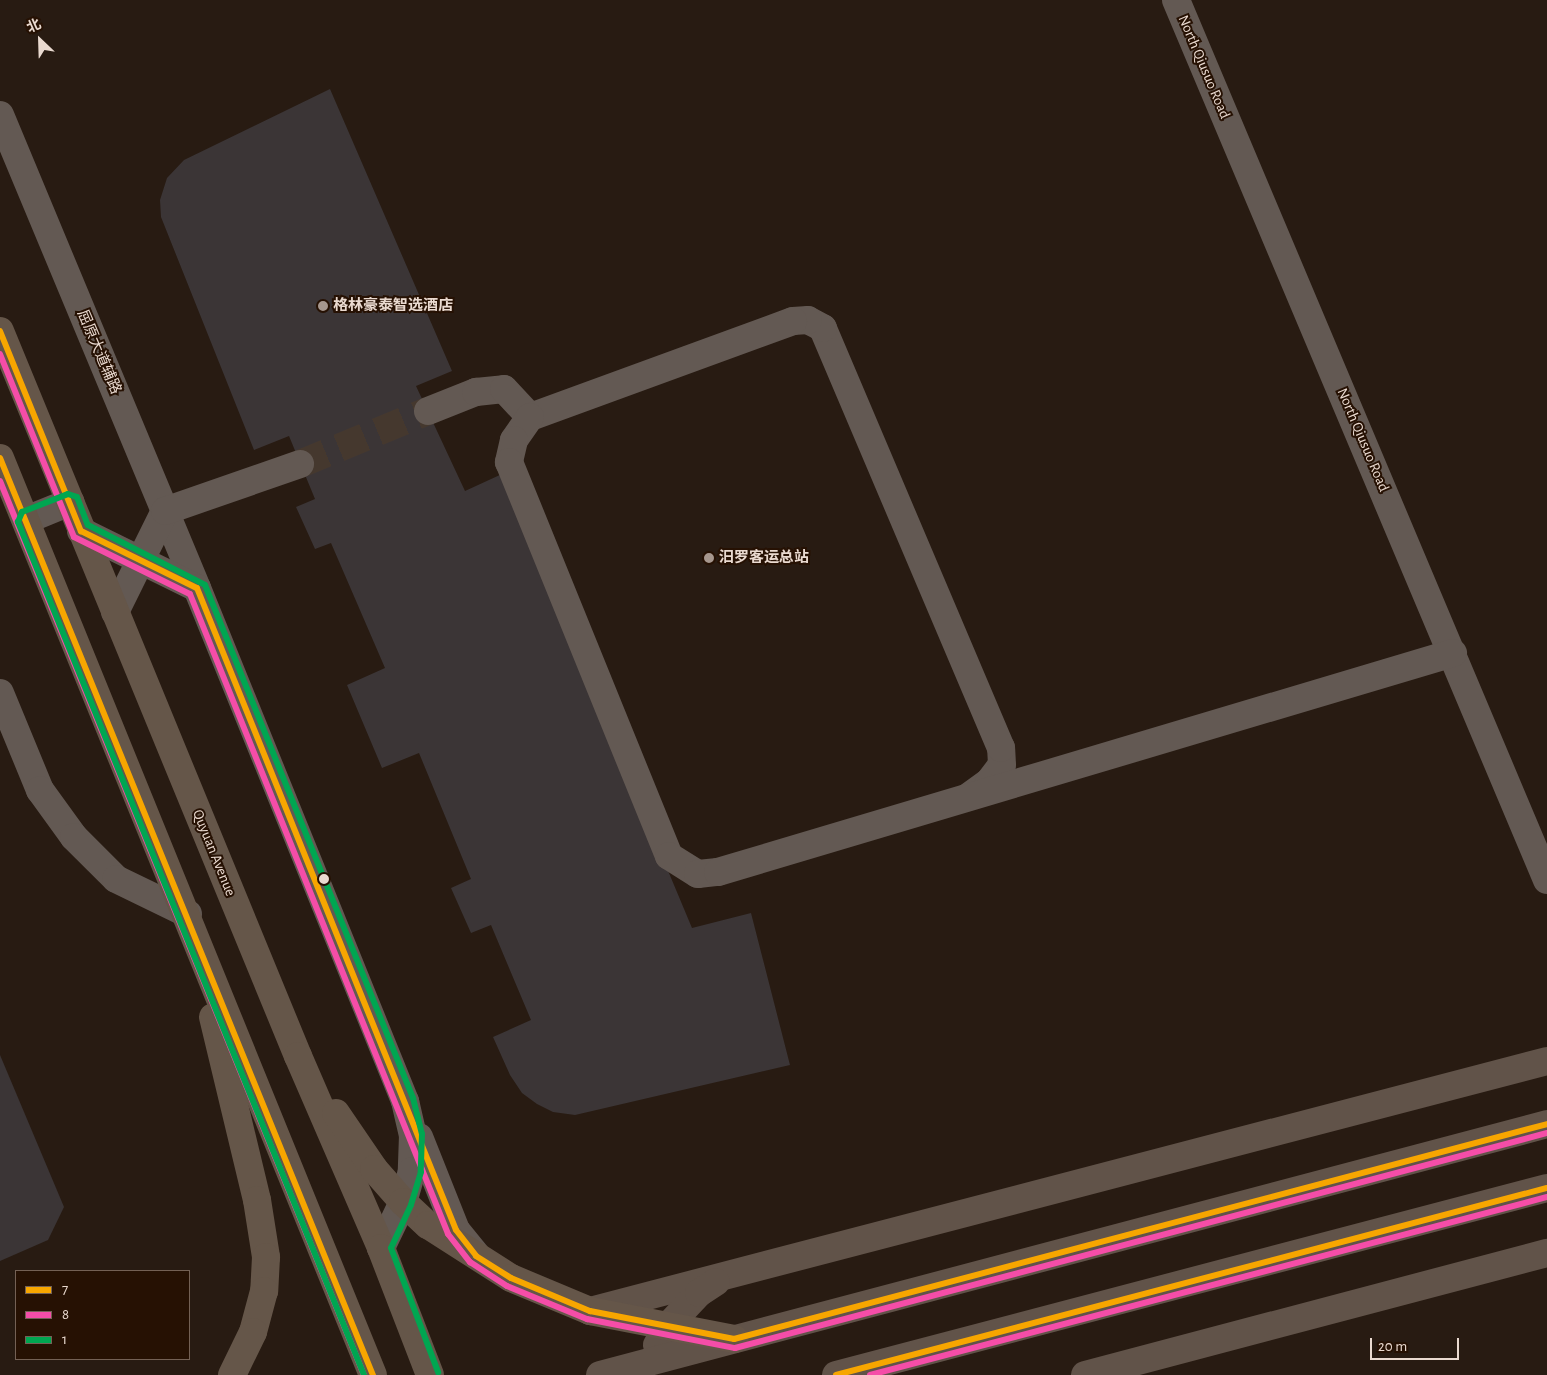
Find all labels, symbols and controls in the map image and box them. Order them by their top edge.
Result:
street label: North Qiusuo Road [1174,12,1234,122]
north arrow [15,15,65,65]
text: 北 [25,17,43,36]
place label: 格林豪泰智选酒店 [333,297,453,315]
marker: 格林豪泰智选酒店 [317,300,329,312]
street label: 屈原大道辅路 [73,307,125,397]
street label: North Qiusuo Road [1333,385,1393,495]
place label: 汨罗客运总站 [719,549,809,567]
marker: 汨罗客运总站 [703,552,715,564]
street label: Quyuan Avenue [188,807,240,899]
unlabelled marker [319,874,329,884]
legend [15,1270,190,1360]
text: 7 [62,1282,68,1297]
text: 8 [62,1307,69,1322]
scale bar [1372,1328,1461,1360]
text: 1 [62,1332,67,1347]
text: 20 m [1378,1339,1407,1354]

